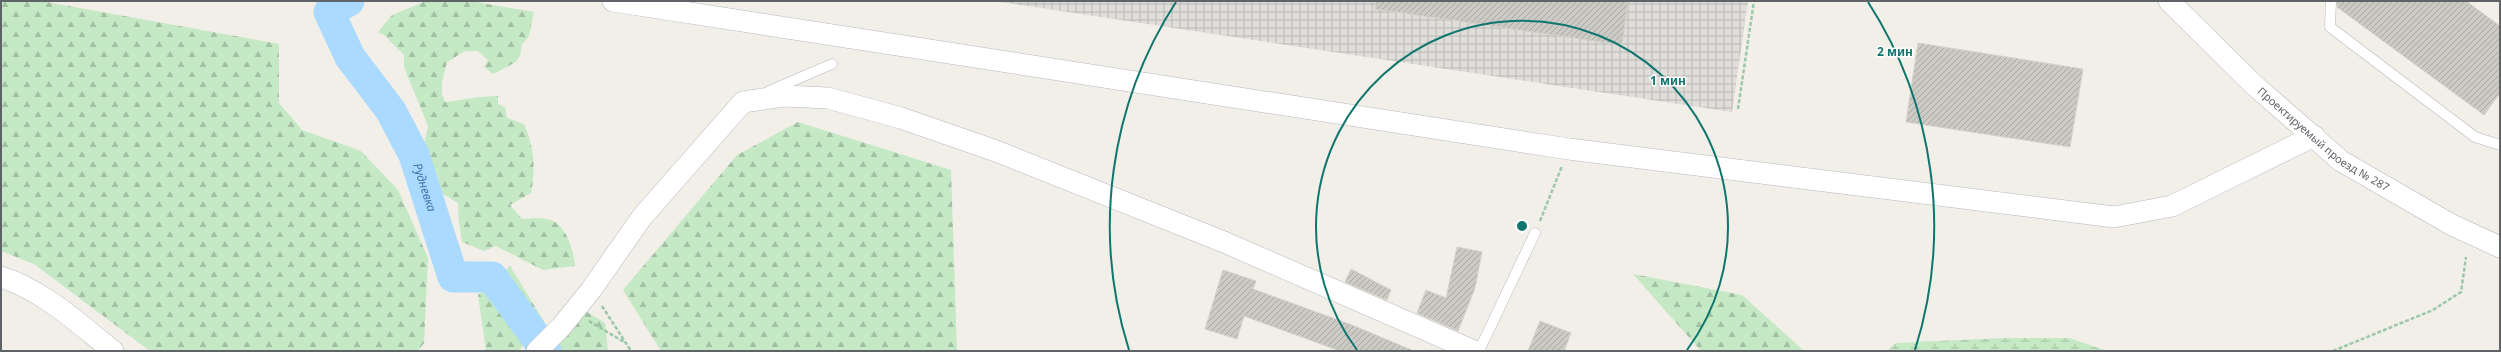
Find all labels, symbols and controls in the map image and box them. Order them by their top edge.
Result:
text: 2 мин [1877,43,1913,60]
text: 1 мин [1650,72,1686,89]
street label: Проектируемый проезд № 287 [2255,83,2392,194]
water label: Рудневка [409,161,441,214]
centre of rings [1515,219,1529,233]

